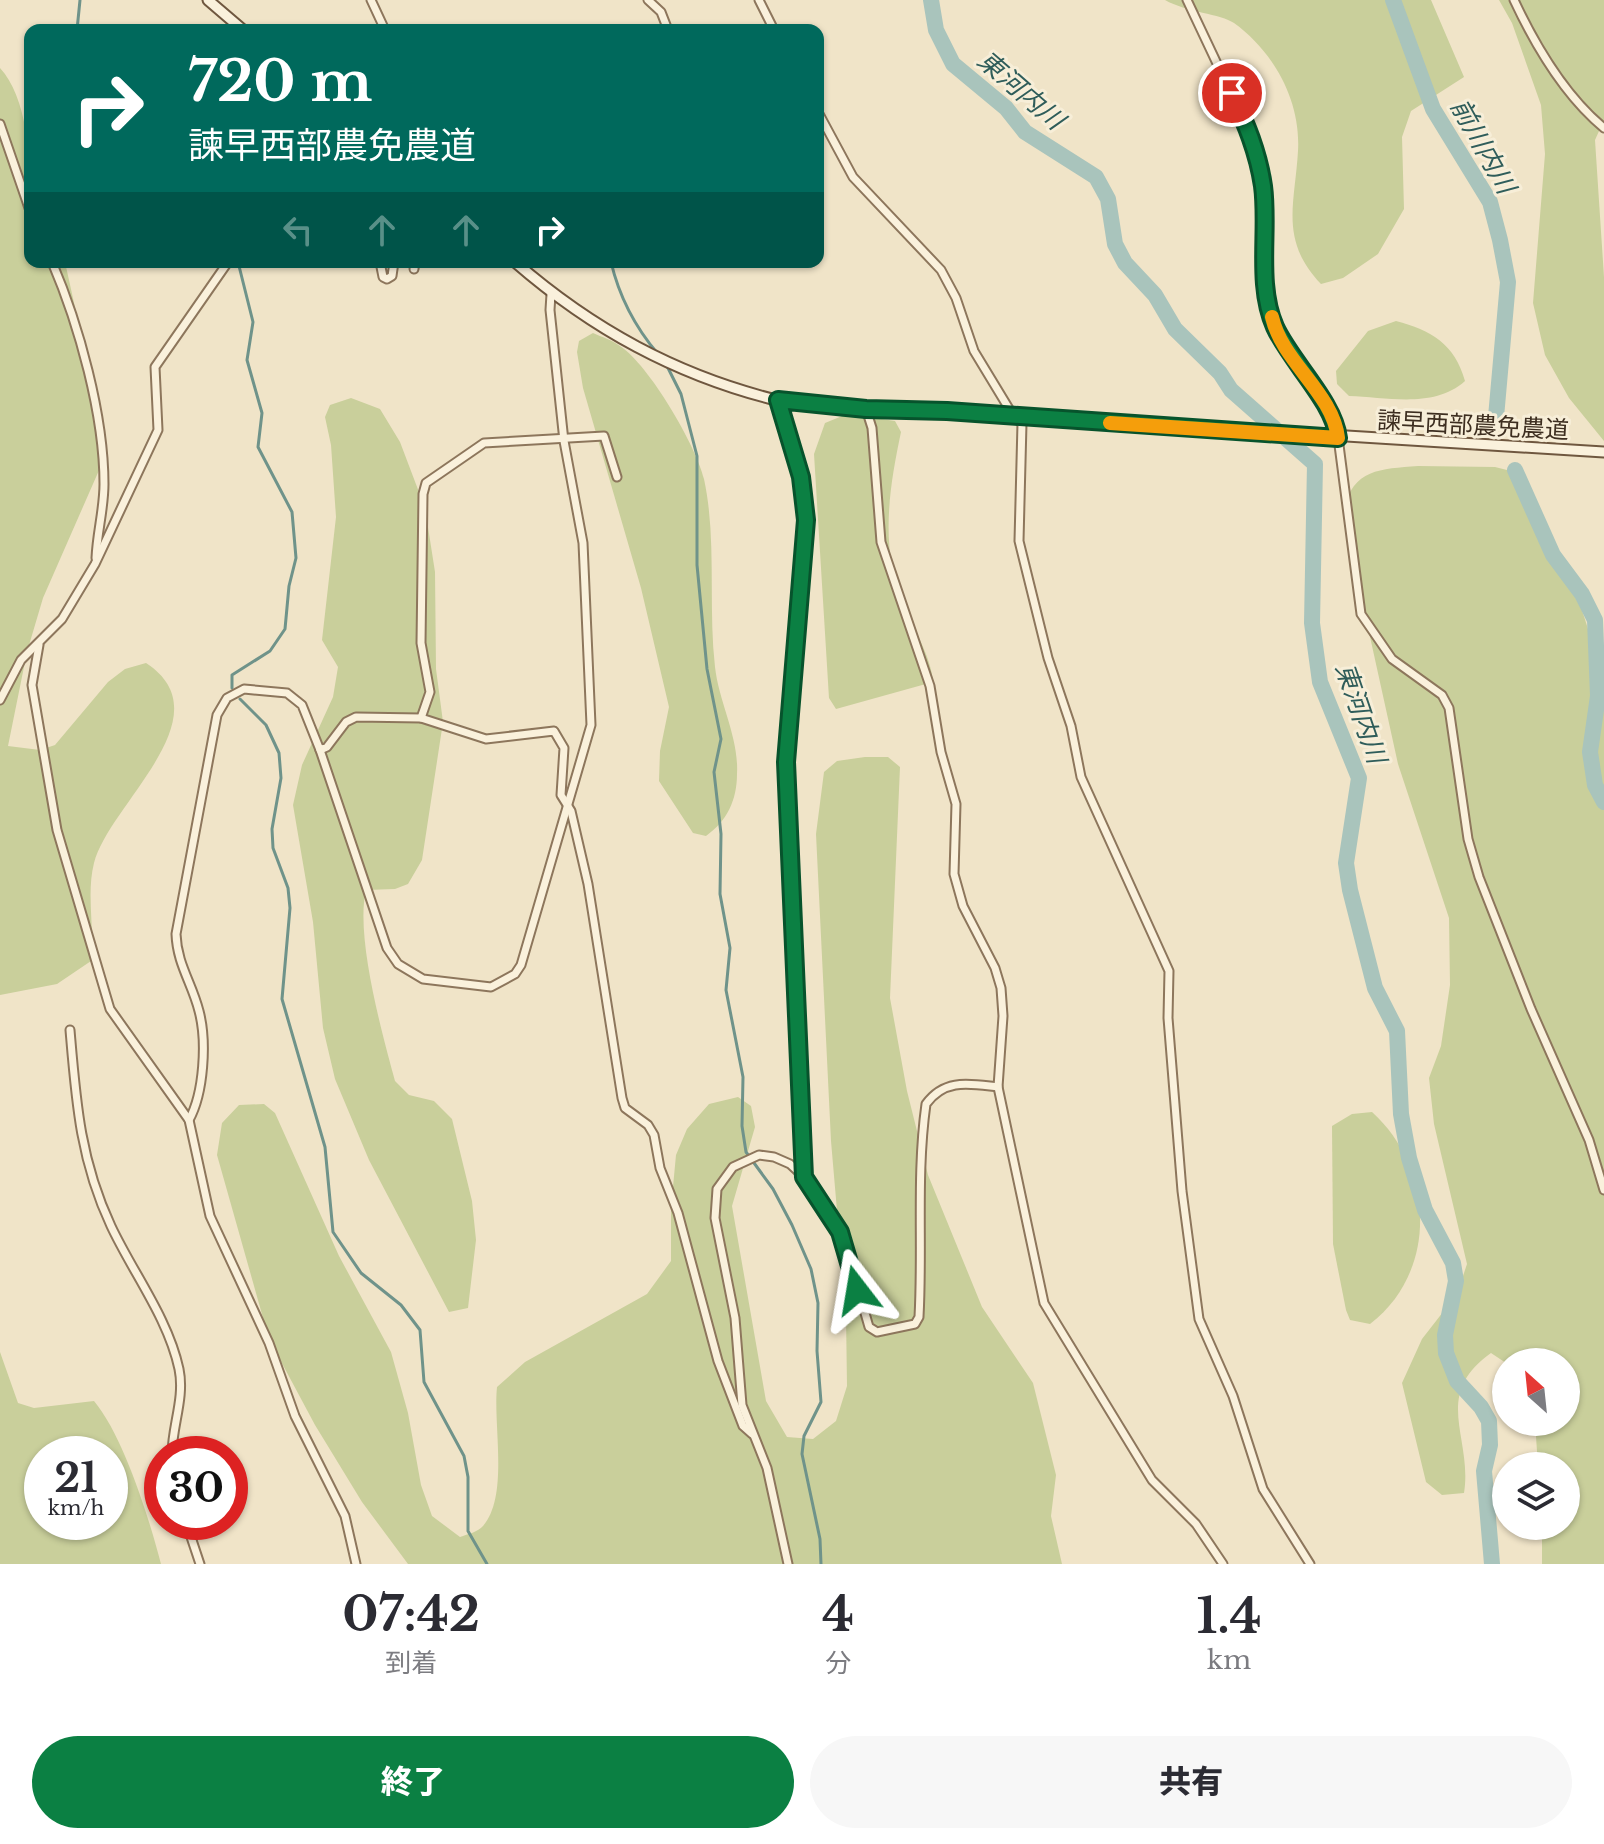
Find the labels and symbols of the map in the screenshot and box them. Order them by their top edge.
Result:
water label: 東河内川 [971,44,1073,138]
pin [1198,59,1266,127]
water label: 前川内川 [1444,93,1524,202]
street label: 諫早西部農免農道 [1376,405,1570,445]
water label: 東河内川 [1329,659,1394,770]
position arrow [815,1248,899,1332]
north arrow [1492,1348,1580,1436]
speed limit sign: 30 [144,1436,248,1540]

